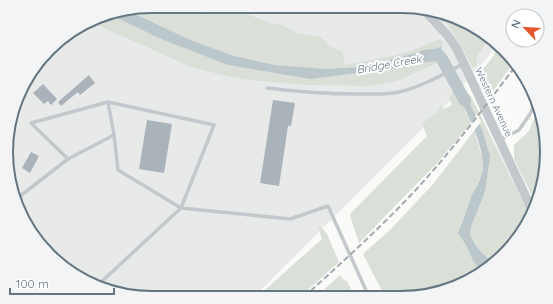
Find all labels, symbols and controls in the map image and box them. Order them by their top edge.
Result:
north arrow [505,8,545,48]
text: N [508,17,524,30]
water label: Bridge Creek [355,51,424,77]
street label: Western Avenue [472,65,516,139]
scale bar [10,270,114,296]
text: 100 m [16,276,49,291]

